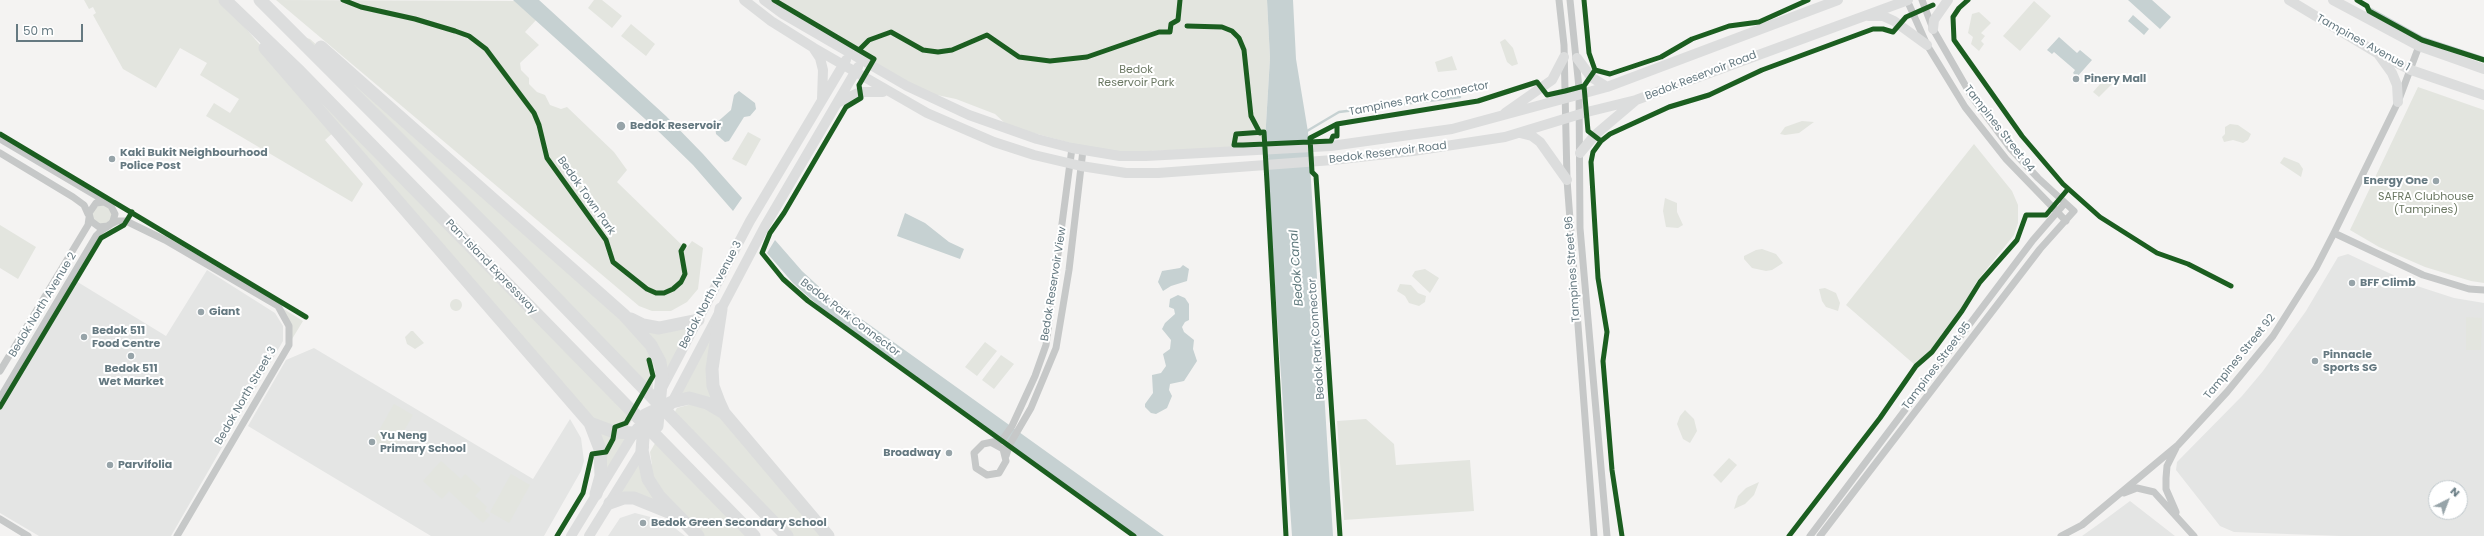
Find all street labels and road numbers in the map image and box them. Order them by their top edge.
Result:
street label: Tampines Avenue 1 [2314,12,2412,74]
street label: Bedok Reservoir Road [1643,49,1759,103]
street label: Tampines Park Connector [1348,79,1490,119]
street label: Tampines Street 94 [1961,83,2037,175]
street label: Bedok Reservoir Road [1328,139,1448,167]
street label: Bedok Town Park [554,154,618,238]
street label: Tampines Street 96 [1563,215,1583,323]
street label: Pan-Island Expressway [442,217,540,317]
street label: Bedok Reservoir View [1038,226,1070,342]
street label: Bedok North Avenue 3 [677,239,745,351]
street label: Bedok North Avenue 2 [6,250,80,360]
street label: Bedok Park Connector [798,276,902,360]
street label: Bedok Park Connector [1306,278,1328,400]
street label: Tampines Street 92 [2202,312,2278,402]
street label: Tampines Street 95 [1900,320,1974,412]
street label: Bedok North Street 3 [213,345,279,447]

